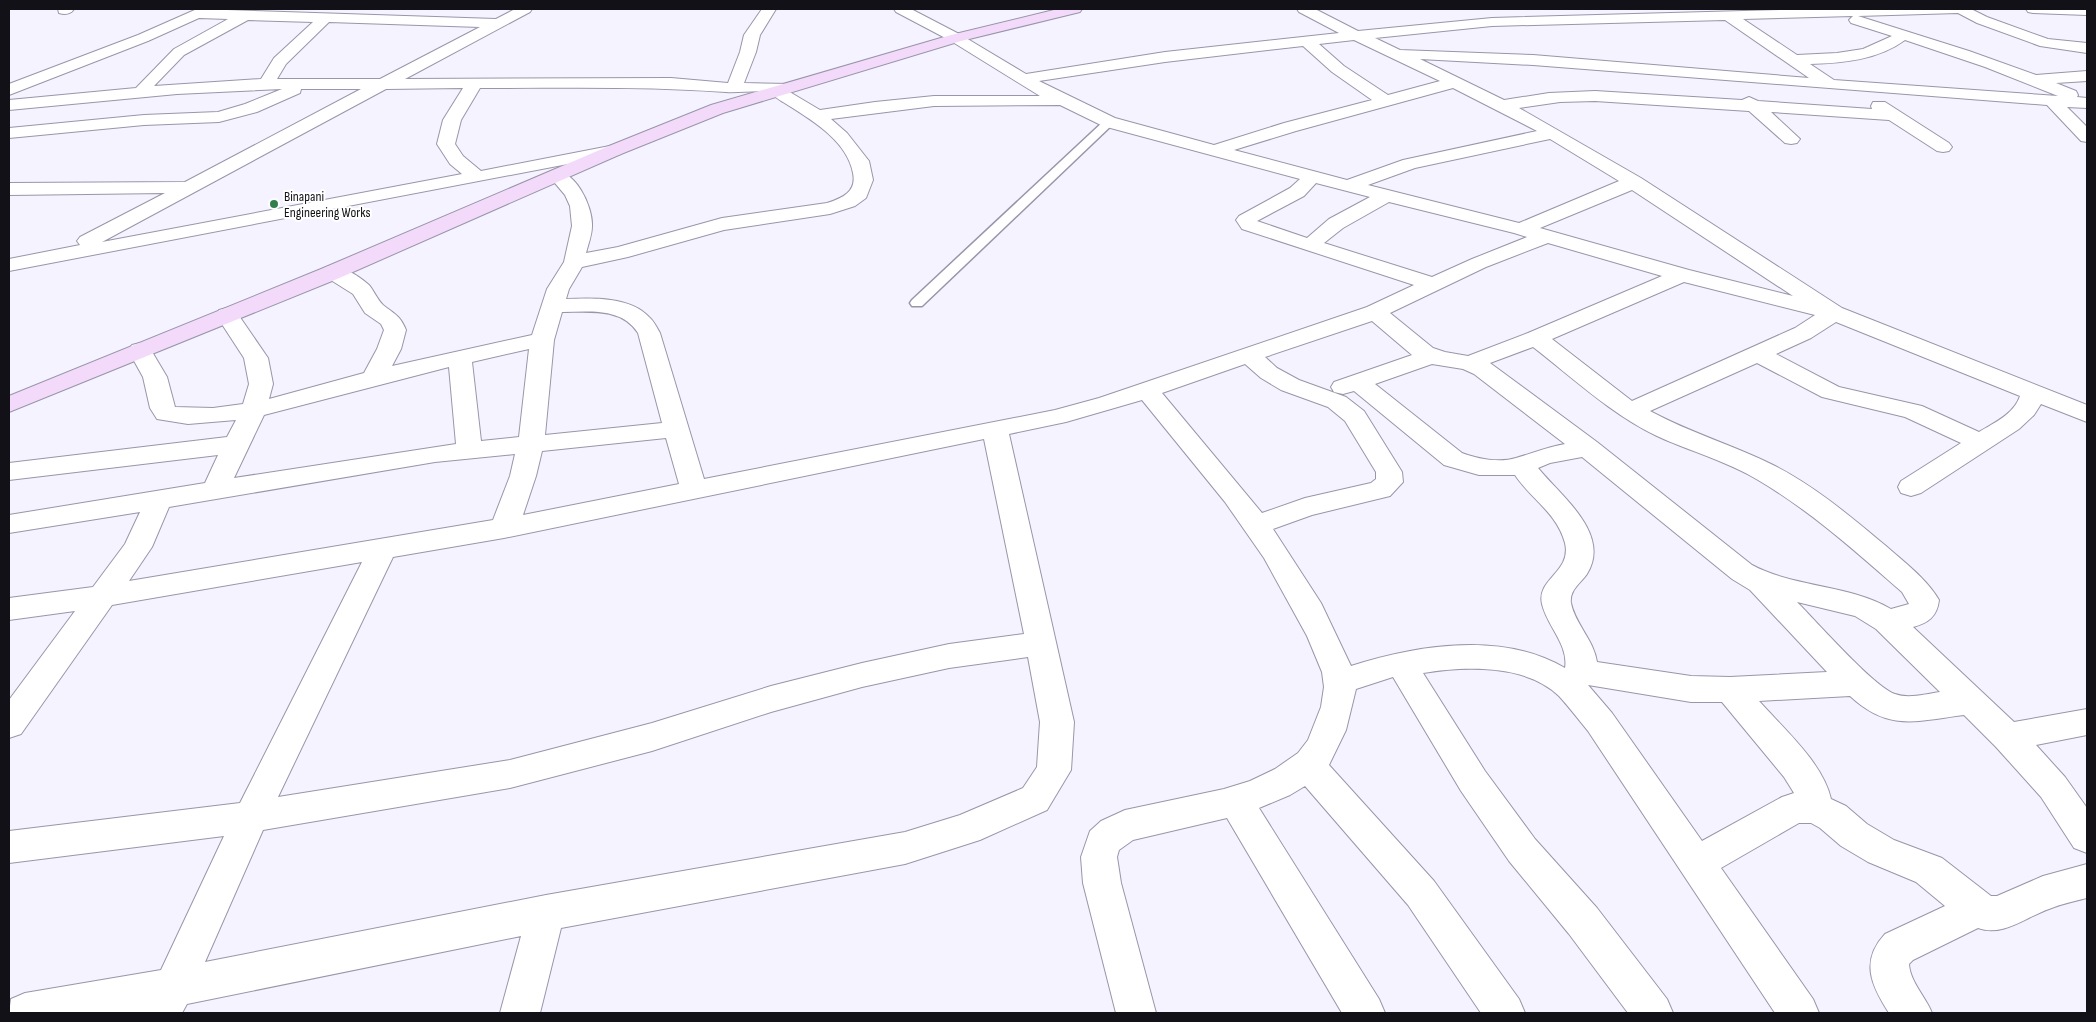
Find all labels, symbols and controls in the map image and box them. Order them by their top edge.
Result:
place label: Binapani Engineering Works [284,188,371,221]
marker: Binapani Engineering Works [268,198,280,210]

